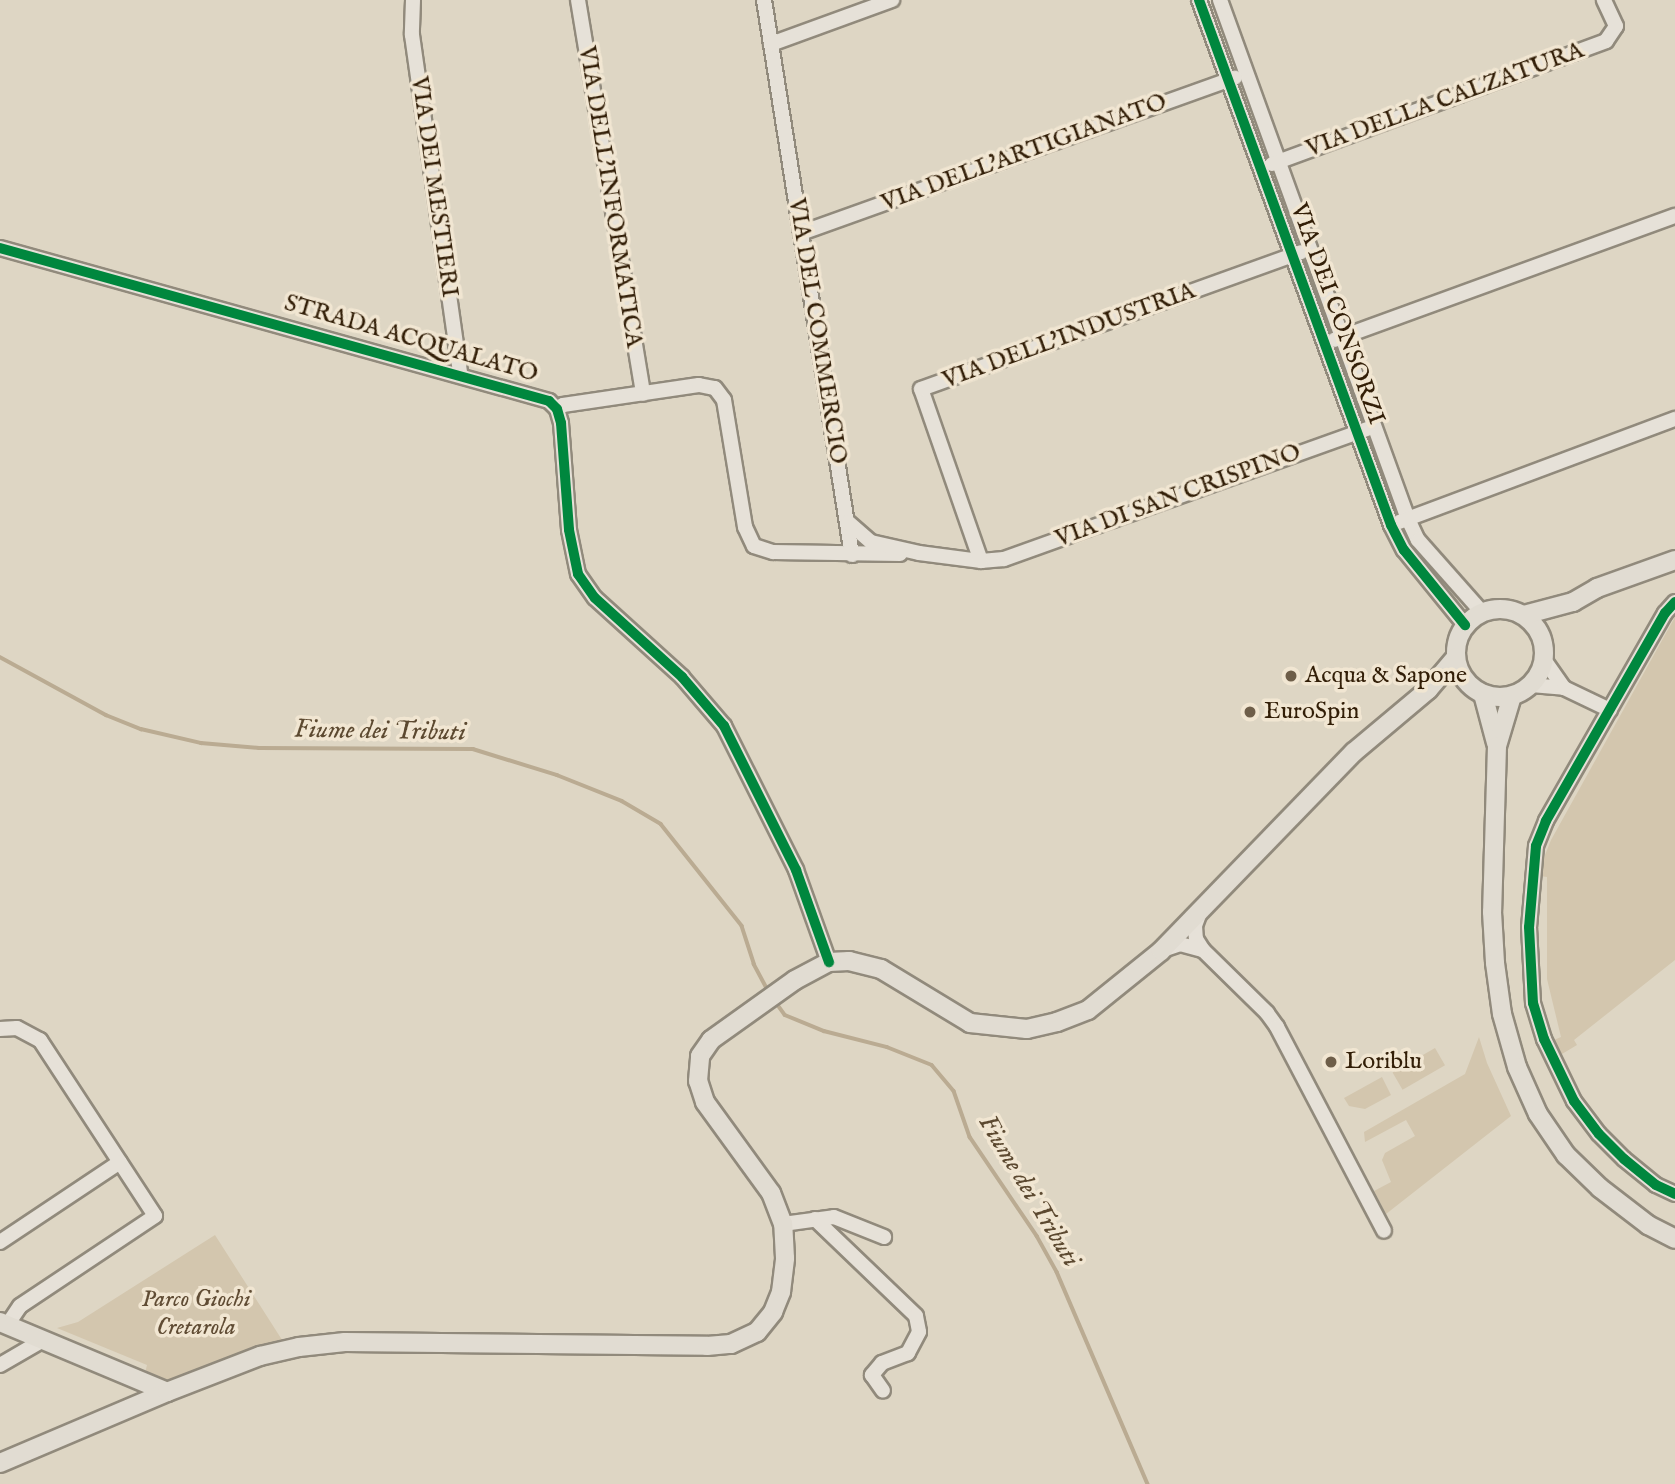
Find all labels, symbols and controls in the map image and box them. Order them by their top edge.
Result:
street label: VIA DELLA CALZATURA [1302,36,1588,164]
street label: VIA DELL'INFORMATICA [572,44,648,350]
street label: VIA DEI MESTIERI [404,75,464,299]
street label: VIA DELL'ARTIGIANATO [877,88,1171,218]
street label: VIA DEL COMMERCIO [782,196,852,466]
street label: VIA DEI CONSORZI [1284,200,1390,428]
street label: VIA DELL'INDUSTRIA [939,277,1199,395]
street label: STRADA ACQUALATO [281,289,541,389]
street label: VIA DI SAN CRISPINO [1051,438,1305,554]
place label: Acqua & Sapone [1305,662,1467,690]
marker: Acqua & Sapone [1283,668,1299,684]
place label: EuroSpin [1264,698,1359,726]
marker: EuroSpin [1242,704,1258,720]
water label: Fiume dei Tributi [294,714,466,748]
place label: Loriblu [1345,1048,1422,1076]
marker: Loriblu [1323,1054,1339,1070]
water label: Fiume dei Tributi [971,1109,1087,1273]
park label: Parco Giochi Cretarola [141,1286,251,1342]

